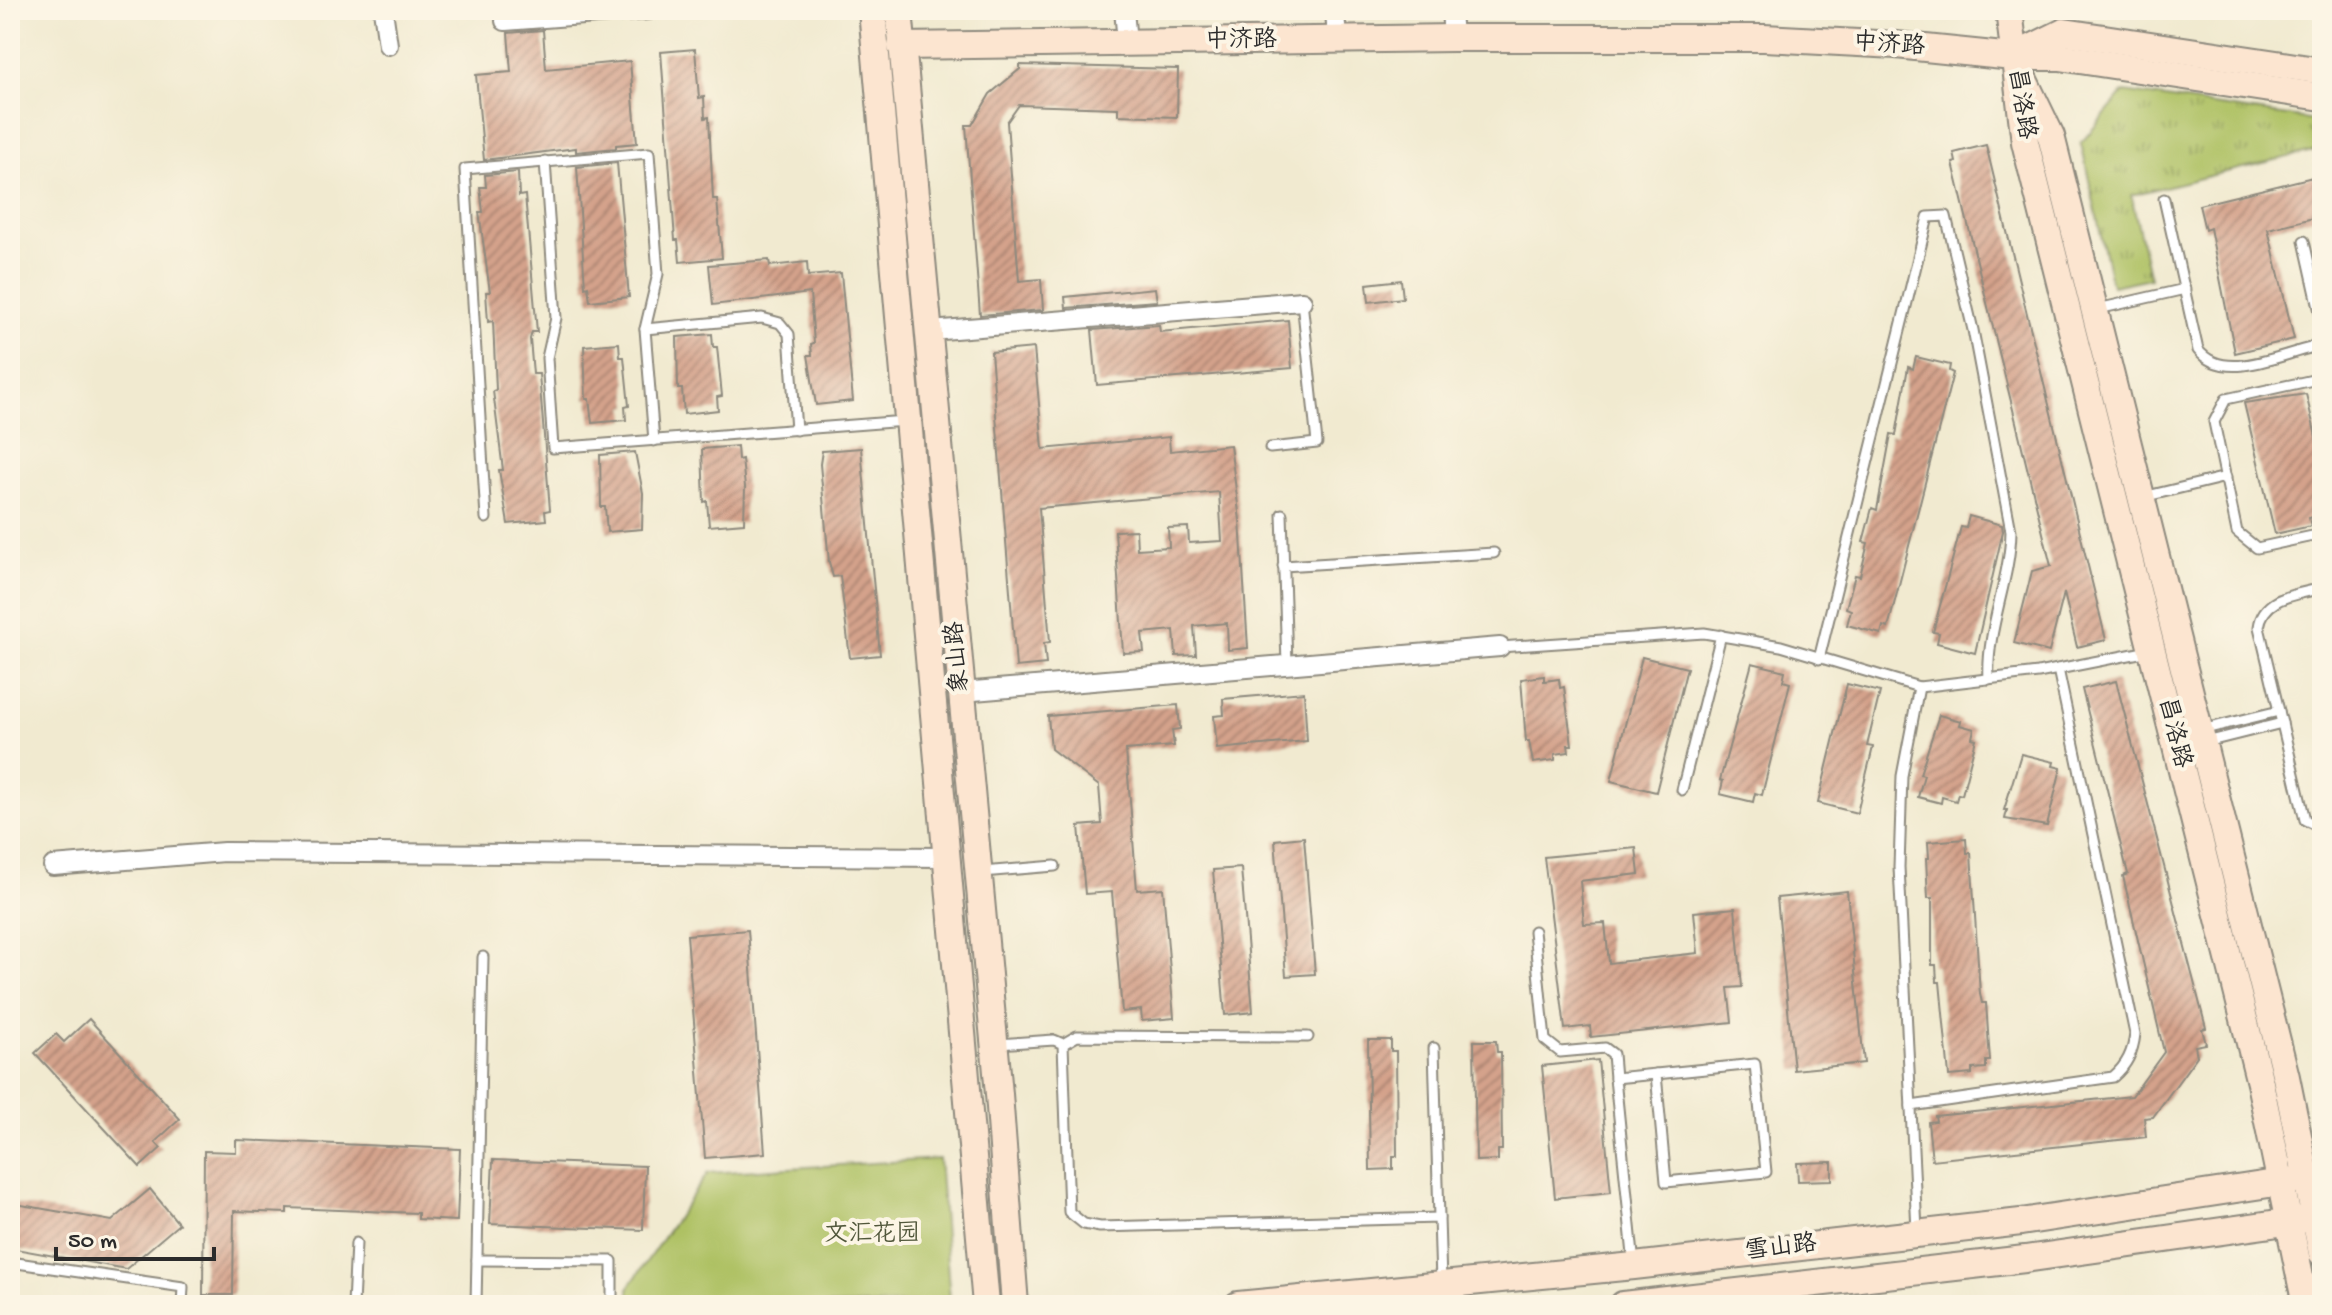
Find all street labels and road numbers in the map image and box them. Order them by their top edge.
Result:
street label: 中济路 [1205,25,1277,56]
street label: 中济路 [1852,27,1926,63]
street label: 昌洛路 [2000,66,2042,142]
street label: 象山路 [939,620,977,694]
street label: 昌洛路 [2150,694,2198,771]
street label: 雪山路 [1743,1228,1818,1268]

